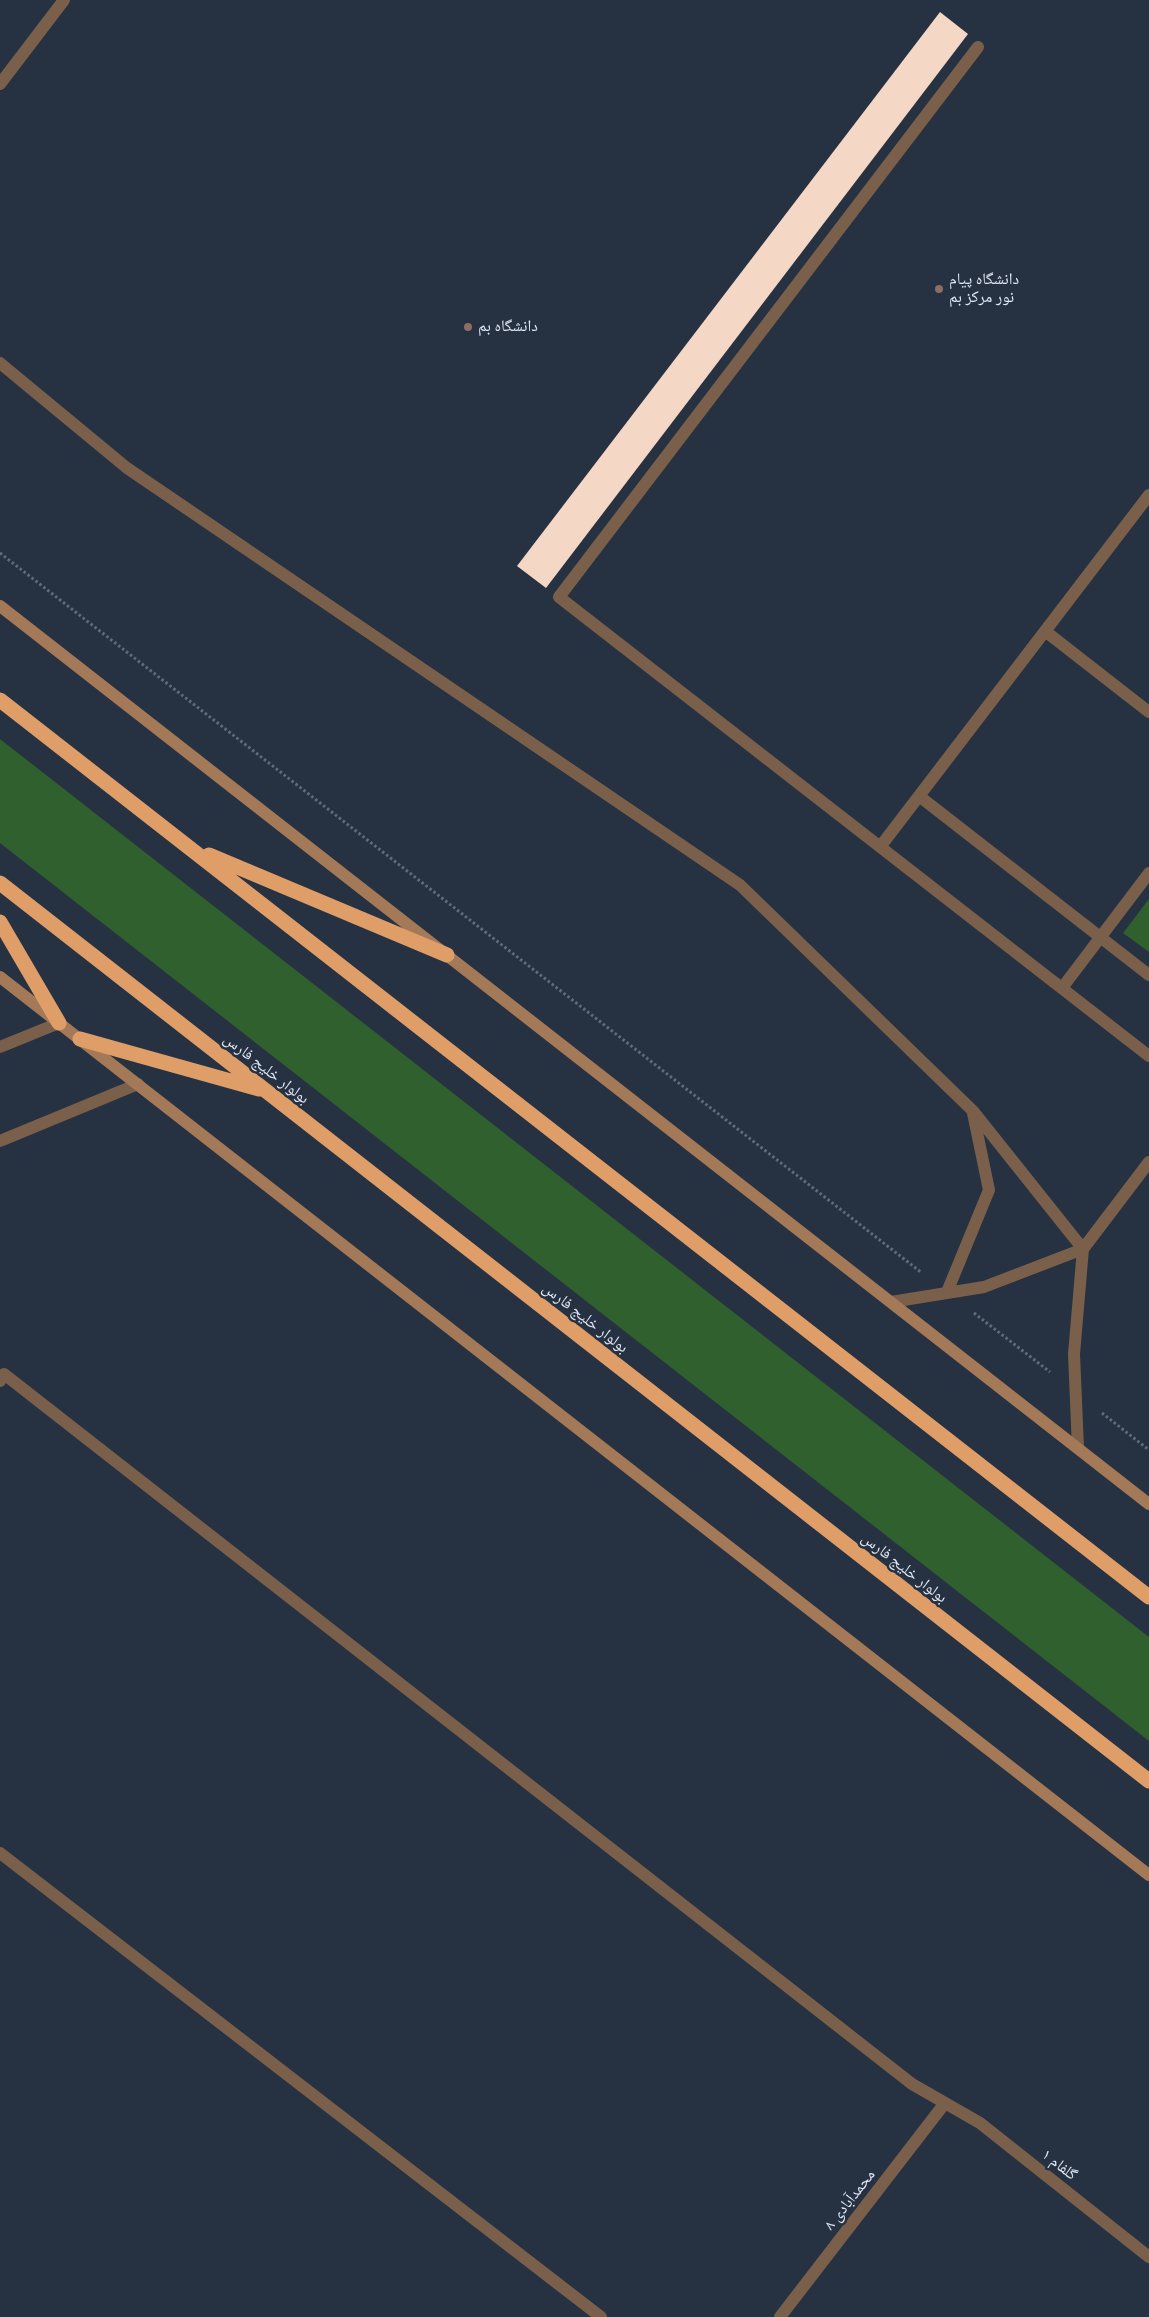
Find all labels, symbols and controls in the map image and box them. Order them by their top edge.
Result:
place label: دانشگاه پیام نور مرکز بم [949,270,1019,308]
marker: دانشگاه پیام نور مرکز بم [933,283,945,295]
place label: دانشگاه بم [478,317,538,337]
marker: دانشگاه بم [462,321,474,333]
street label: بولوار خلیج فارس [219,1030,313,1108]
street label: بولوار خلیج فارس [538,1279,632,1357]
street label: بولوار خلیج فارس [857,1529,951,1607]
street label: گلفام ۱ [1038,2145,1080,2185]
street label: محمدآبادی ۸ [820,2166,880,2234]

